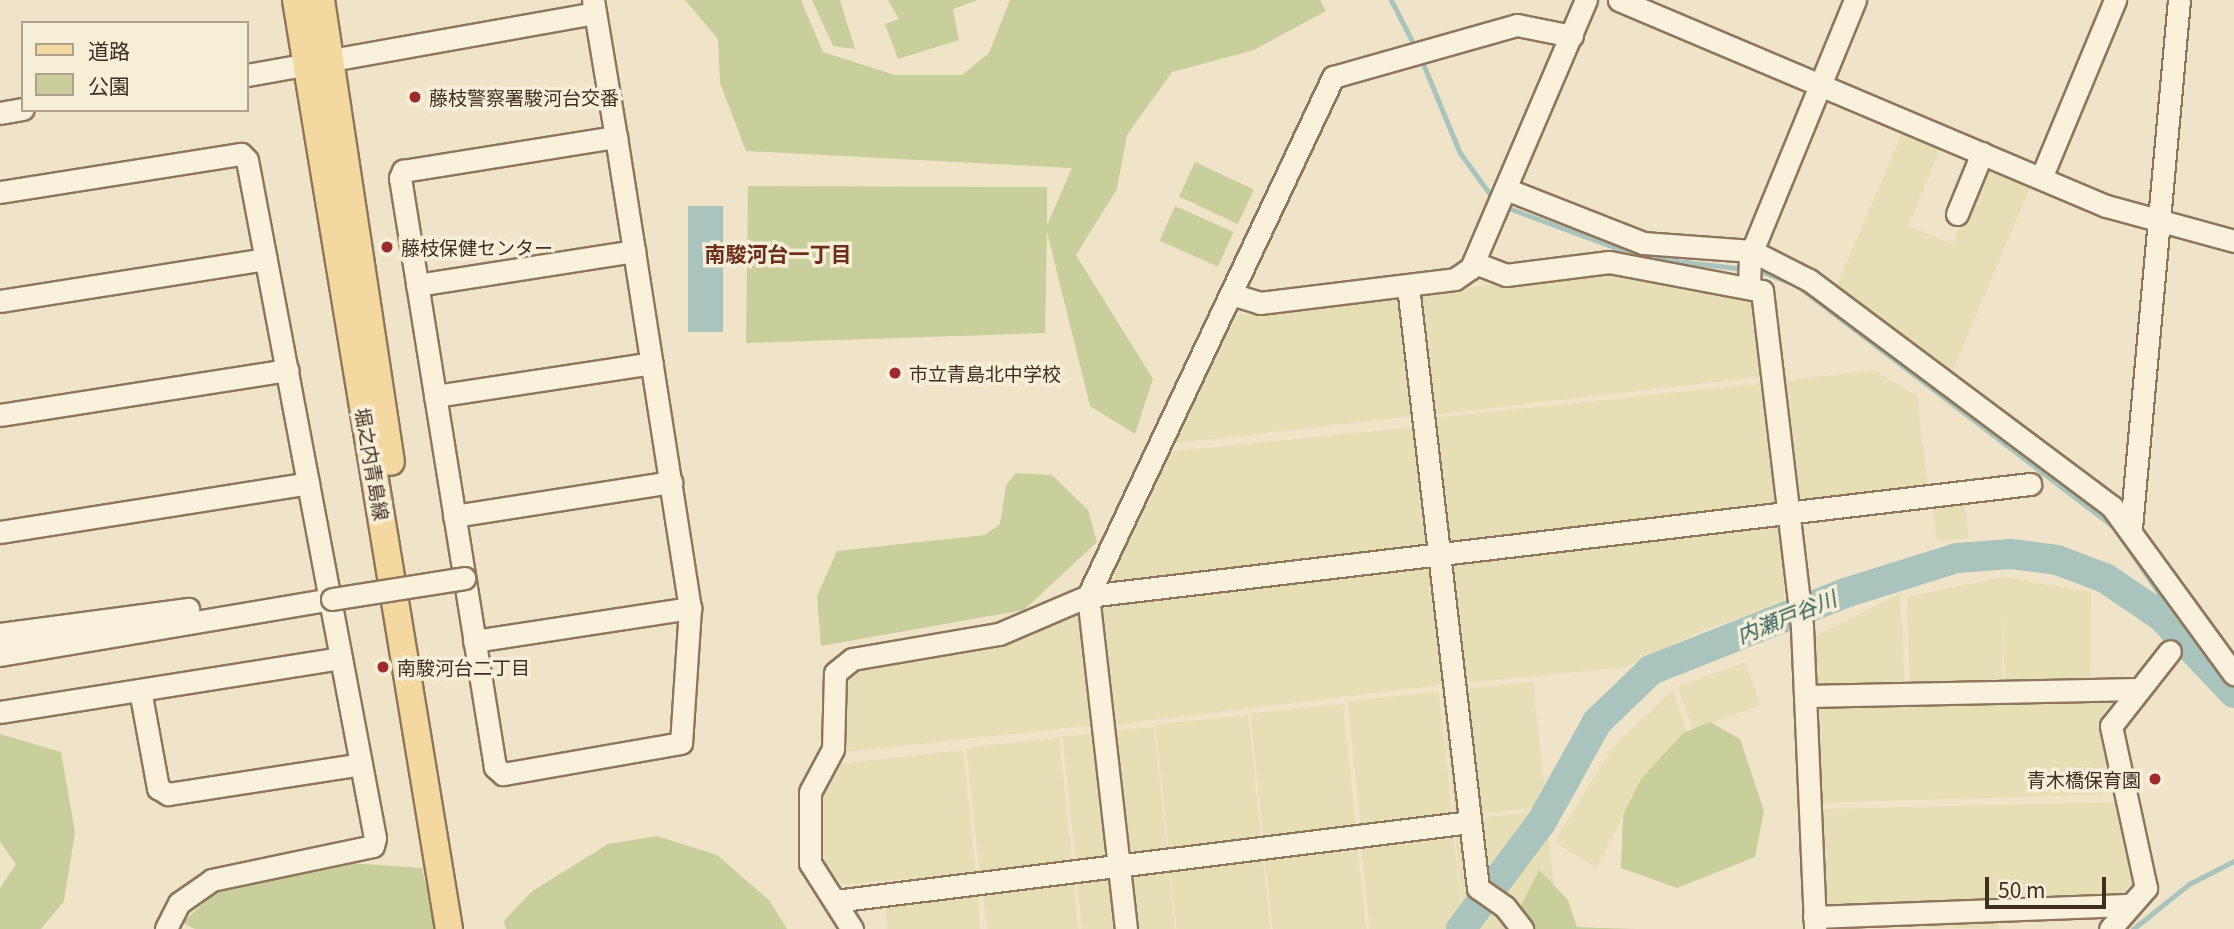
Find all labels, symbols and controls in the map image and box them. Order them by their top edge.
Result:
legend [21,21,248,112]
text: 道路 [88,35,130,65]
text: 公園 [88,70,130,100]
place label: 藤枝警察署駿河台交番 [429,86,619,108]
marker: 藤枝警察署駿河台交番 [407,89,423,105]
place label: 藤枝保健センター [401,236,553,258]
marker: 藤枝保健センター [379,239,395,255]
district label: 南駿河台一丁目 [705,240,851,266]
place label: 市立青島北中学校 [909,362,1061,384]
marker: 市立青島北中学校 [887,365,903,381]
street label: 堀之内青島線 [352,406,394,522]
water label: 内瀬戸谷川 [1733,585,1839,647]
place label: 南駿河台二丁目 [397,656,530,678]
marker: 南駿河台二丁目 [375,659,391,675]
place label: 青木橋保育園 [2027,768,2141,790]
marker: 青木橋保育園 [2147,771,2163,787]
scale bar [1989,862,2110,906]
text: 50 m [1998,874,2045,904]

